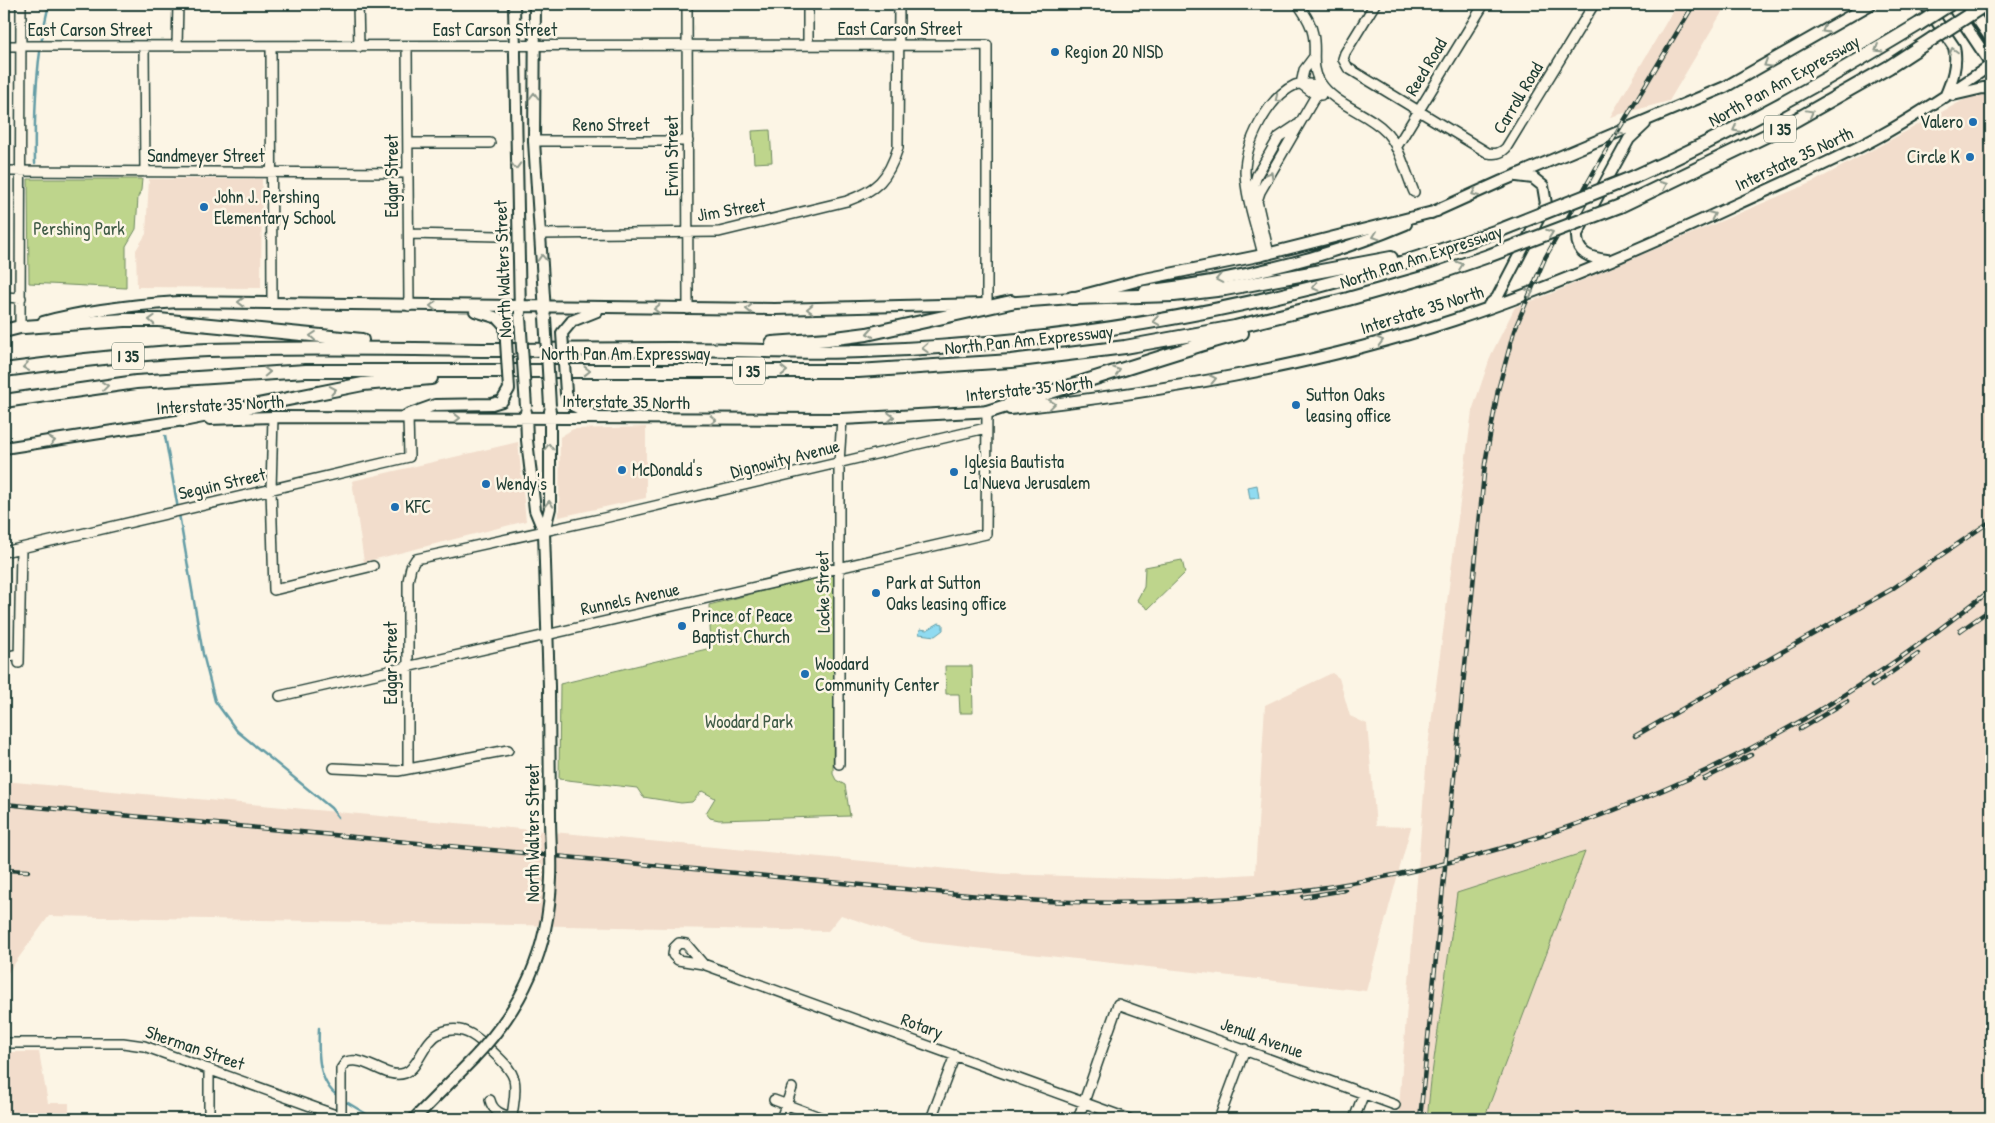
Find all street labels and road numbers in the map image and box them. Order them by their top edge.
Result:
street label: East Carson Street [838,16,963,41]
street label: East Carson Street [28,17,153,42]
street label: East Carson Street [433,17,558,42]
street label: North Pan Am Expressway [1704,28,1864,133]
street label: Reed Road [1399,33,1453,100]
street label: Carroll Road [1486,57,1549,138]
street label: Reno Street [573,112,650,137]
street label: Ervin Street [659,115,684,196]
road number: I 35 [1764,116,1796,142]
street label: Interstate 35 North [1731,120,1857,197]
street label: Edgar Street [379,134,404,218]
street label: Sandmeyer Street [147,143,266,168]
street label: Jim Street [695,192,768,227]
street label: North Walters Street [488,199,517,338]
street label: North Pan Am Expressway [1336,218,1506,295]
street label: Interstate 35 North [1357,279,1487,340]
street label: North Pan Am Expressway [943,318,1115,361]
street label: North Pan Am Expressway [541,341,711,366]
road number: I 35 [112,342,144,370]
road number: I 35 [733,358,765,384]
street label: Interstate 35 North [964,369,1094,408]
street label: Interstate 35 North [562,388,690,415]
street label: Interstate 35 North [156,389,285,420]
street label: Dignowity Avenue [728,433,842,484]
street label: Seguin Street [176,461,269,506]
street label: Locke Street [809,550,836,633]
street label: Runnels Avenue [578,576,682,621]
street label: Edgar Street [378,621,403,705]
street label: North Walters Street [520,763,545,902]
street label: Rotary [898,1006,947,1045]
street label: Jenull Avenue [1217,1011,1307,1064]
street label: Sherman Street [142,1019,249,1076]

